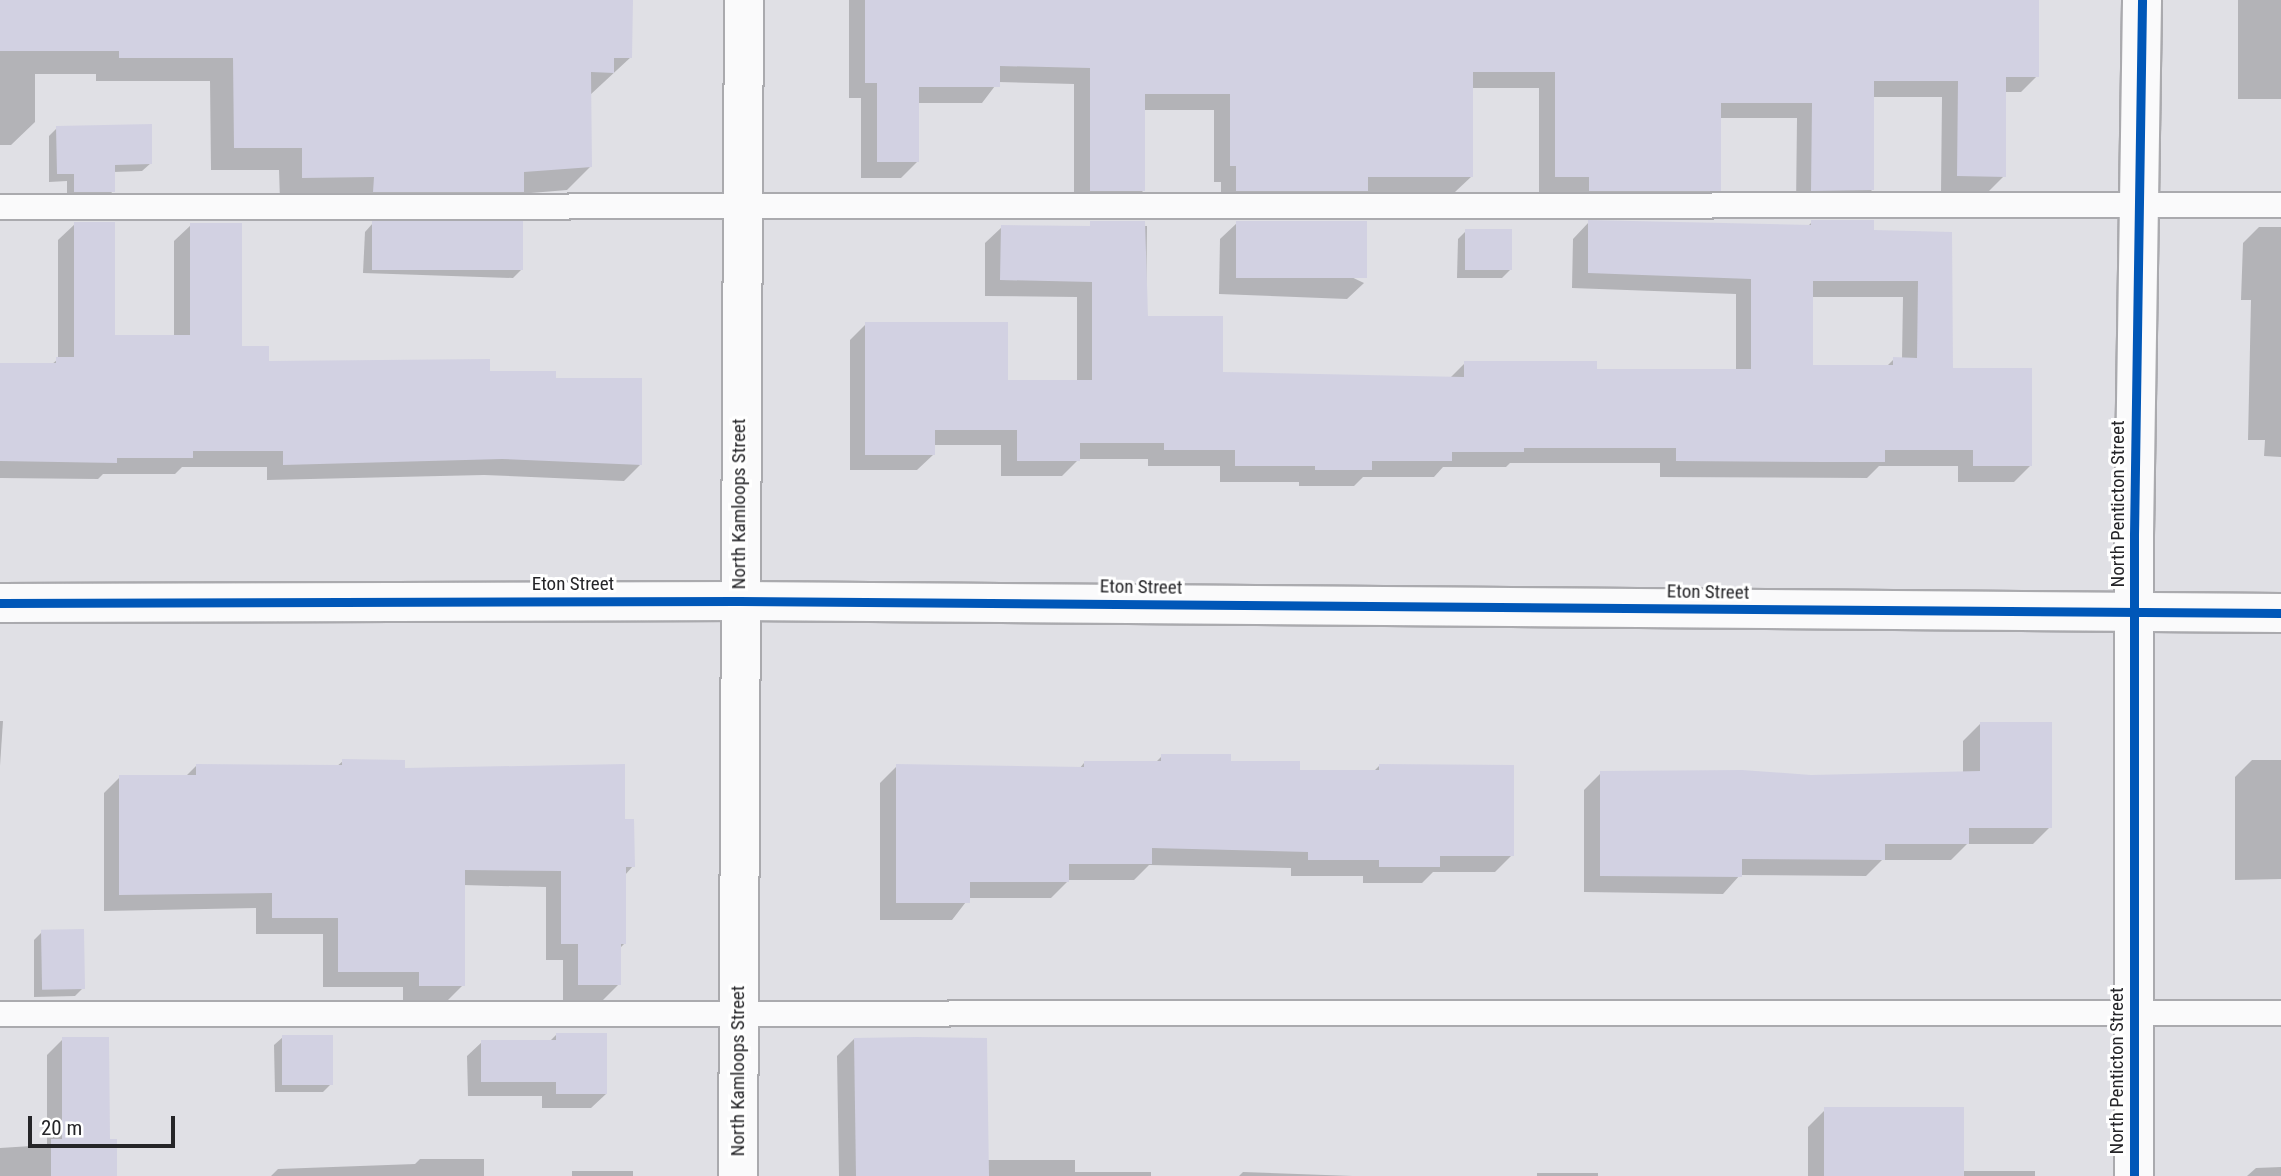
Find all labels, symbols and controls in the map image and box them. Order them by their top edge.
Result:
street label: North Kamloops Street [728,419,750,589]
street label: North Penticton Street [2107,420,2129,588]
street label: Eton Street [532,573,614,595]
street label: Eton Street [1100,575,1182,599]
street label: Eton Street [1667,580,1749,604]
street label: North Kamloops Street [727,986,749,1156]
street label: North Penticton Street [2106,987,2128,1155]
scale bar [32,1102,178,1146]
text: 20 m [41,1116,82,1140]

